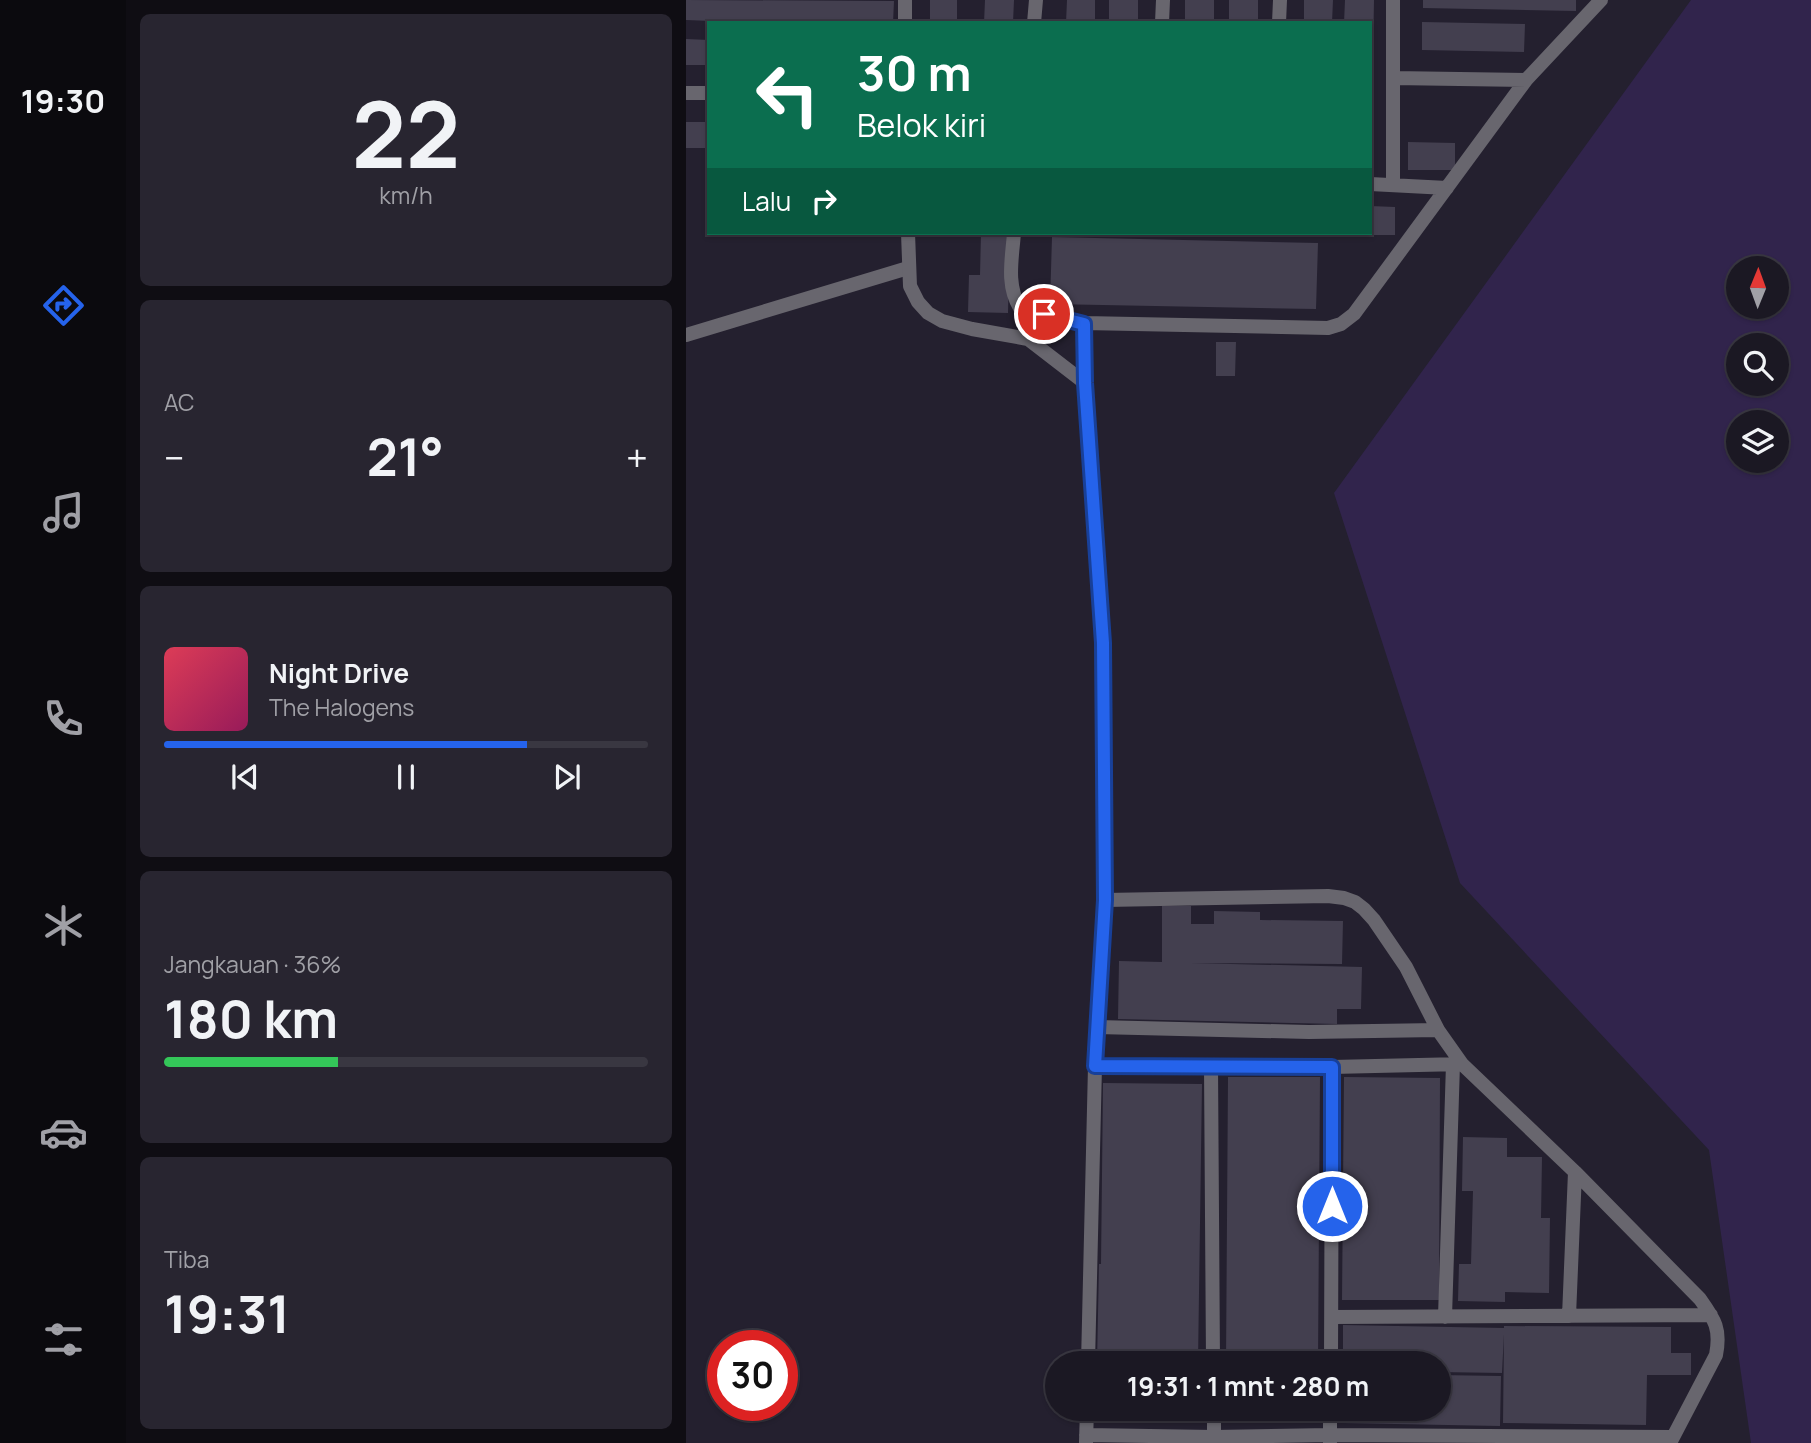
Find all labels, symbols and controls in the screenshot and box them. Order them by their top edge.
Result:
text: 30 m [857,39,972,106]
icon: left [742,49,833,140]
text: 22 [352,71,460,195]
text: 19:30 [21,79,105,123]
text: Belok kiri [857,103,986,147]
text: km/h [379,179,433,211]
icon: right [805,182,843,220]
text: Lalu [742,183,791,219]
north arrow [1726,256,1788,318]
map controls [1726,256,1789,473]
icon: directions [39,281,88,330]
pin [1014,284,1074,344]
icon: arrive [1025,295,1063,333]
button: search [1726,333,1789,396]
text: AC [164,386,195,418]
button: layers [1726,410,1789,473]
text: 21° [367,421,444,492]
text: − [164,431,185,483]
text: + [626,431,648,483]
icon: music [39,488,88,537]
text: Night Drive [269,655,409,691]
text: The Halogens [269,691,414,723]
icon: phone [39,694,88,743]
icon: previous [226,758,264,796]
icon: pause [387,758,425,796]
icon: next [548,758,586,796]
icon: climate [39,901,88,950]
text: Jangkauan · 36% [164,948,341,980]
text: 180 km [164,983,338,1054]
icon: car [39,1108,88,1157]
position arrow [1295,1169,1369,1243]
text: Tiba [164,1243,209,1275]
text: 19:31 [164,1278,290,1349]
icon: filters [39,1315,88,1364]
speed limit sign: 30 [707,1330,798,1421]
text: 19:31 · 1 mnt · 280 m [1127,1368,1369,1404]

